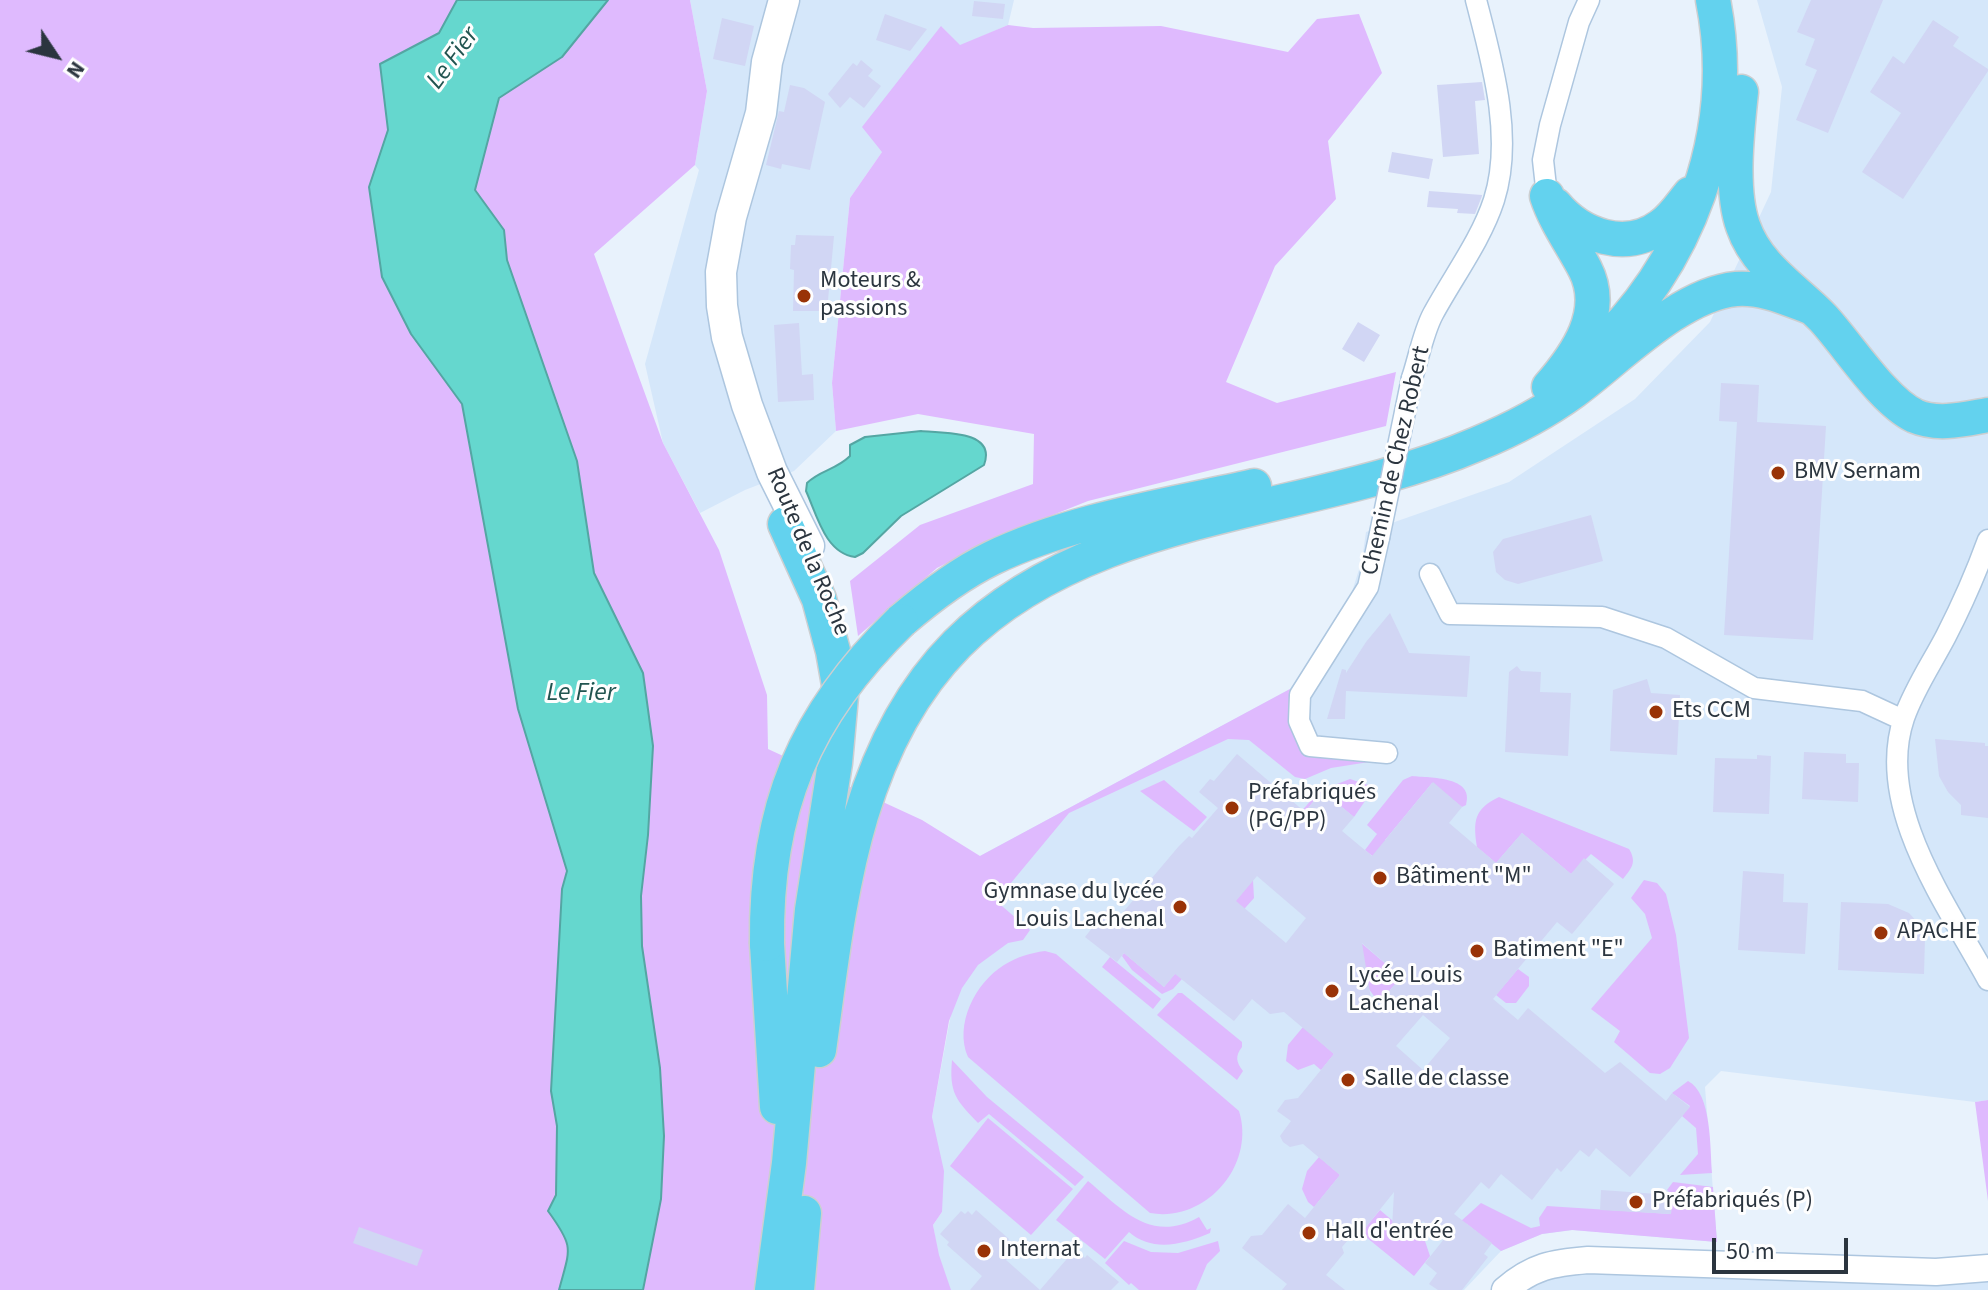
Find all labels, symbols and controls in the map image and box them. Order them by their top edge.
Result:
north arrow [16,16,96,96]
water label: Le Fier [421,22,487,96]
text: N [58,55,93,85]
place label: Moteurs & passions [820,268,920,324]
marker: Moteurs & passions [795,287,813,305]
street label: Chemin de Chez Robert [1357,344,1437,578]
place label: BMV Sernam [1794,459,1921,487]
street label: Route de la Roche [759,464,855,640]
marker: BMV Sernam [1769,464,1787,482]
water label: Le Fier [546,678,616,710]
place label: Ets CCM [1672,698,1751,726]
marker: Ets CCM [1647,703,1665,721]
place label: Préfabriqués (PG/PP) [1248,780,1376,836]
marker: Préfabriqués (PG/PP) [1223,799,1241,817]
place label: Bâtiment "M" [1396,864,1532,892]
marker: Bâtiment "M" [1371,869,1389,887]
place label: Gymnase du lycée Louis Lachenal [983,879,1164,935]
marker: Gymnase du lycée Louis Lachenal [1171,898,1189,916]
place label: APACHE [1897,919,1977,947]
marker: APACHE [1872,924,1890,942]
place label: Batiment "E" [1493,937,1624,965]
marker: Batiment "E" [1468,942,1486,960]
place label: Lycée Louis Lachenal [1348,963,1462,1019]
marker: Lycée Louis Lachenal [1323,982,1341,1000]
place label: Salle de classe [1364,1066,1509,1094]
marker: Salle de classe [1339,1071,1357,1089]
place label: Préfabriqués (P) [1652,1188,1813,1216]
marker: Préfabriqués (P) [1627,1193,1645,1211]
place label: Hall d'entrée [1325,1219,1453,1247]
scale bar [1716,1222,1852,1272]
marker: Hall d'entrée [1300,1224,1318,1242]
text: 50 m [1726,1234,1775,1269]
place label: Internat [1000,1237,1080,1265]
marker: Internat [975,1242,993,1260]

